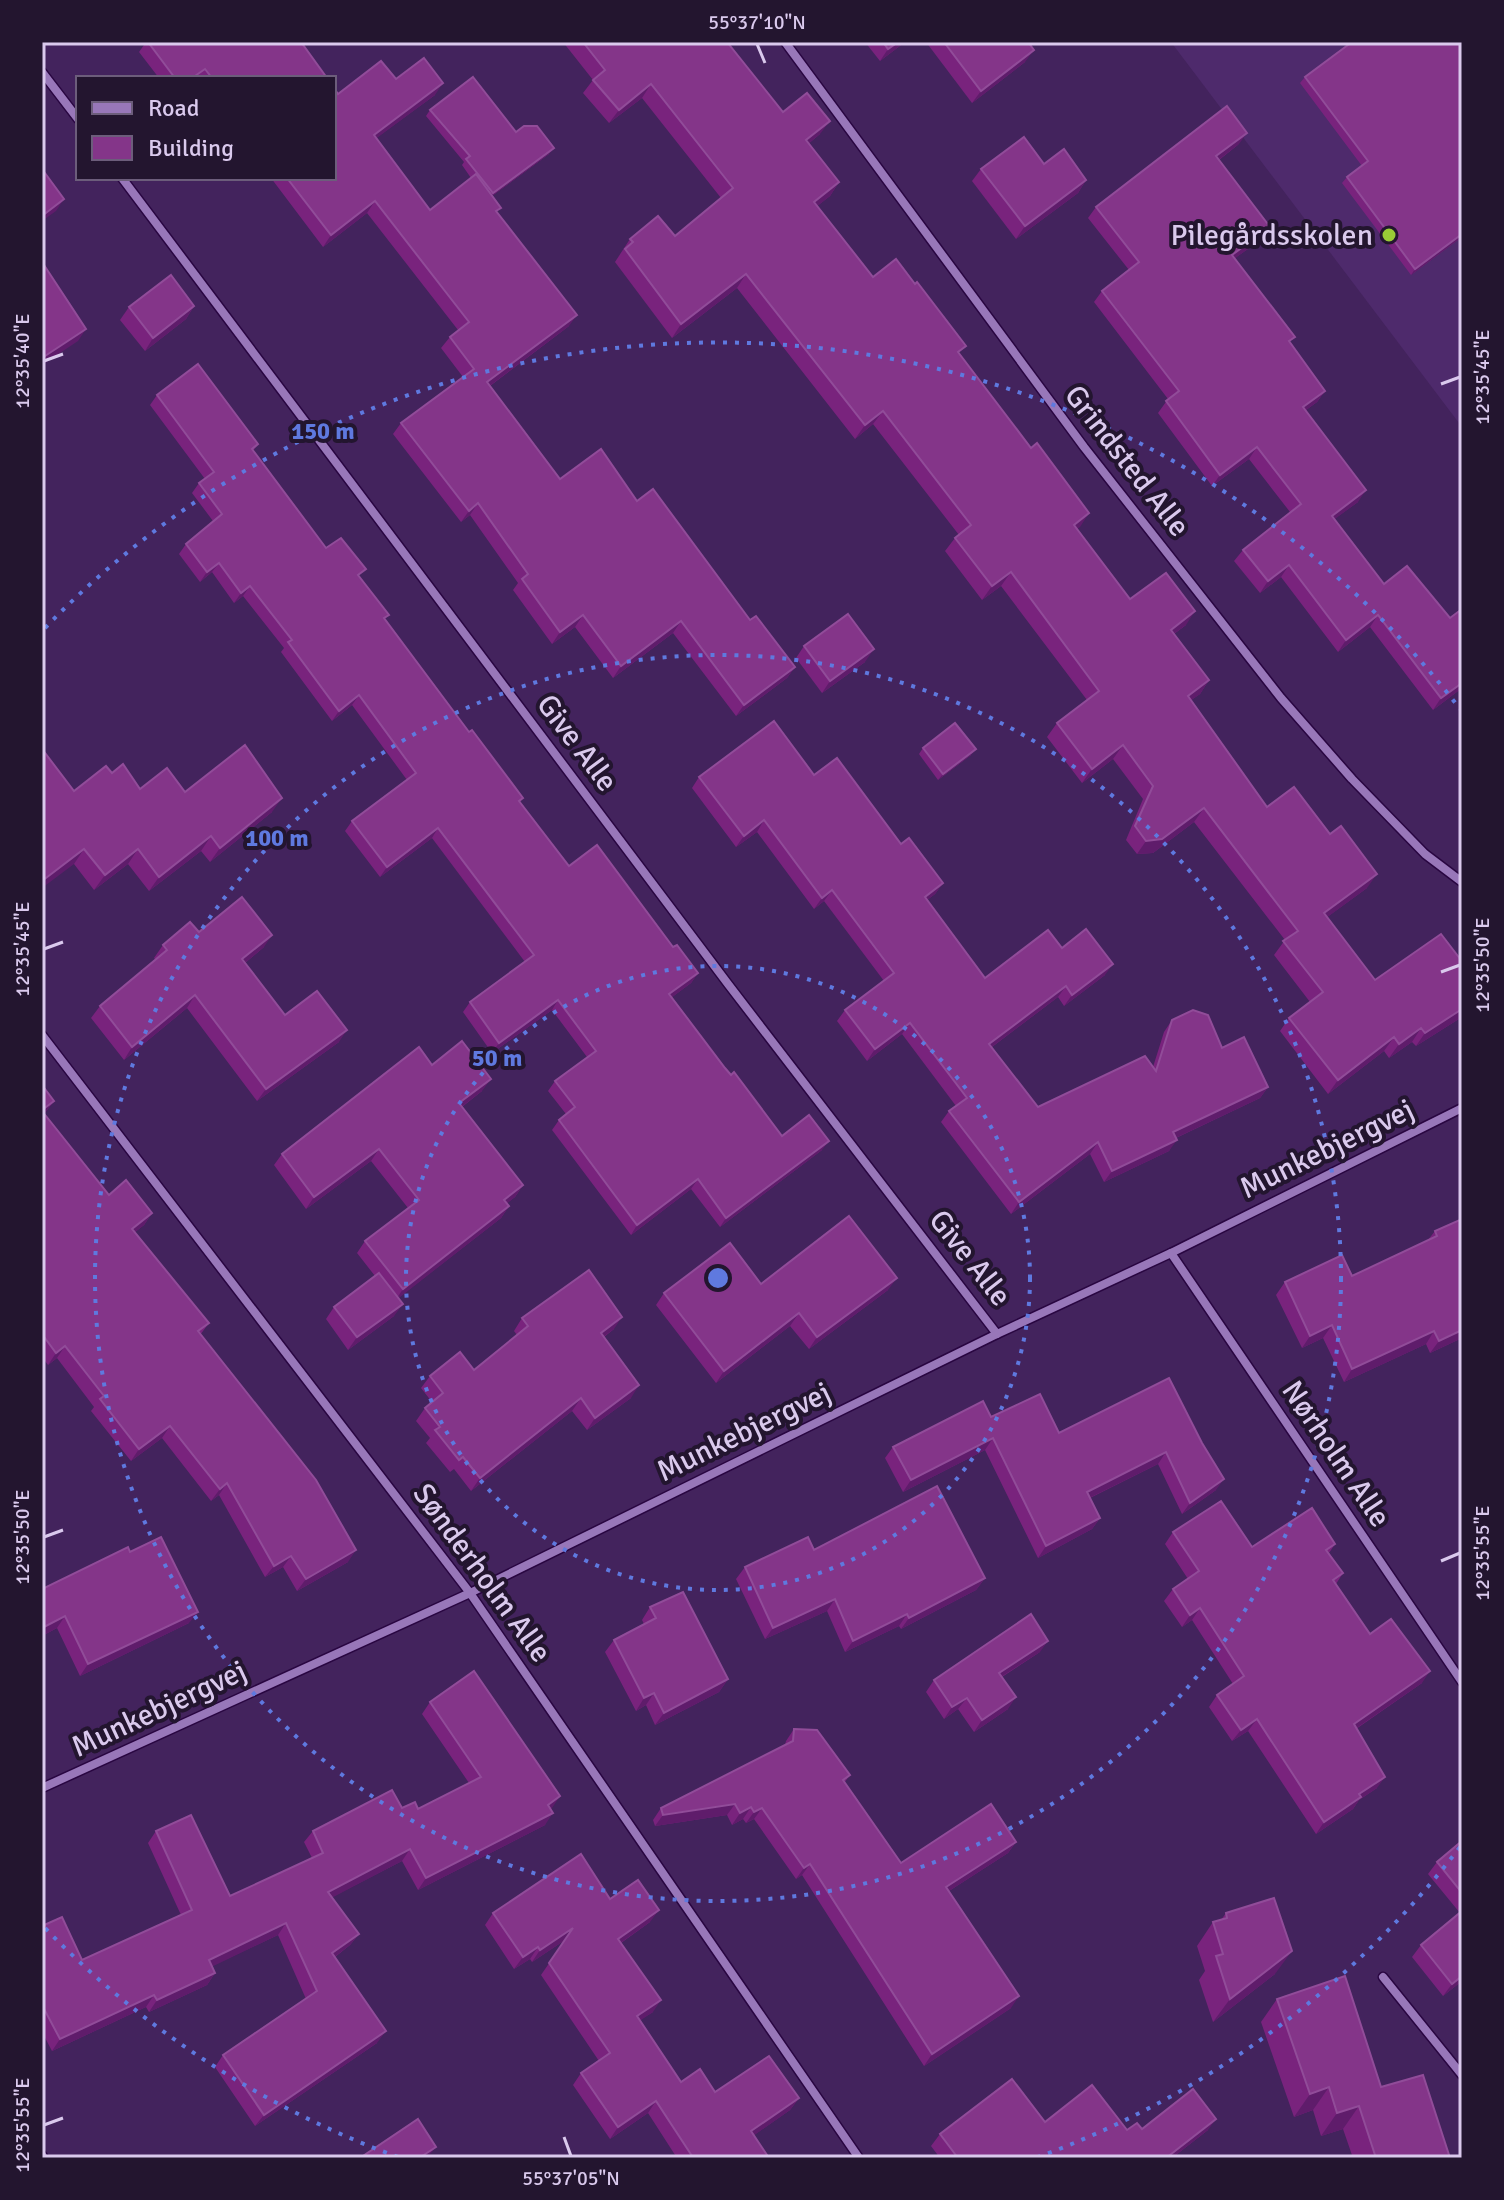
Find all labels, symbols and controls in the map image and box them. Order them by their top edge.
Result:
text: 55°37'10"N [708,10,806,35]
legend [76,76,336,180]
text: Road [148,93,199,123]
text: Building [148,133,234,163]
place label: Pilegårdsskolen [1170,217,1373,254]
marker: Pilegårdsskolen [1380,226,1398,244]
text: 12°35'40"E [10,313,35,409]
text: 12°35'45"E [1470,329,1495,425]
street label: Grindsted Alle [1056,378,1198,544]
text: 150 m [291,416,355,446]
street label: Give Alle [529,687,625,799]
text: 100 m [245,823,309,853]
text: 12°35'45"E [10,901,35,997]
text: 12°35'50"E [1470,917,1495,1013]
text: 50 m [472,1043,522,1073]
street label: Munkebjergvej [1234,1091,1420,1207]
street label: Give Alle [921,1202,1019,1314]
centre of rings [704,1264,732,1292]
street label: Munkebjergvej [651,1374,837,1490]
street label: Nørholm Alle [1274,1374,1398,1534]
street label: Sønderholm Alle [405,1476,559,1670]
text: 12°35'50"E [10,1489,35,1585]
text: 12°35'55"E [1470,1505,1495,1601]
street label: Munkebjergvej [66,1652,252,1766]
text: 12°35'55"E [10,2077,35,2173]
text: 55°37'05"N [522,2166,620,2191]

